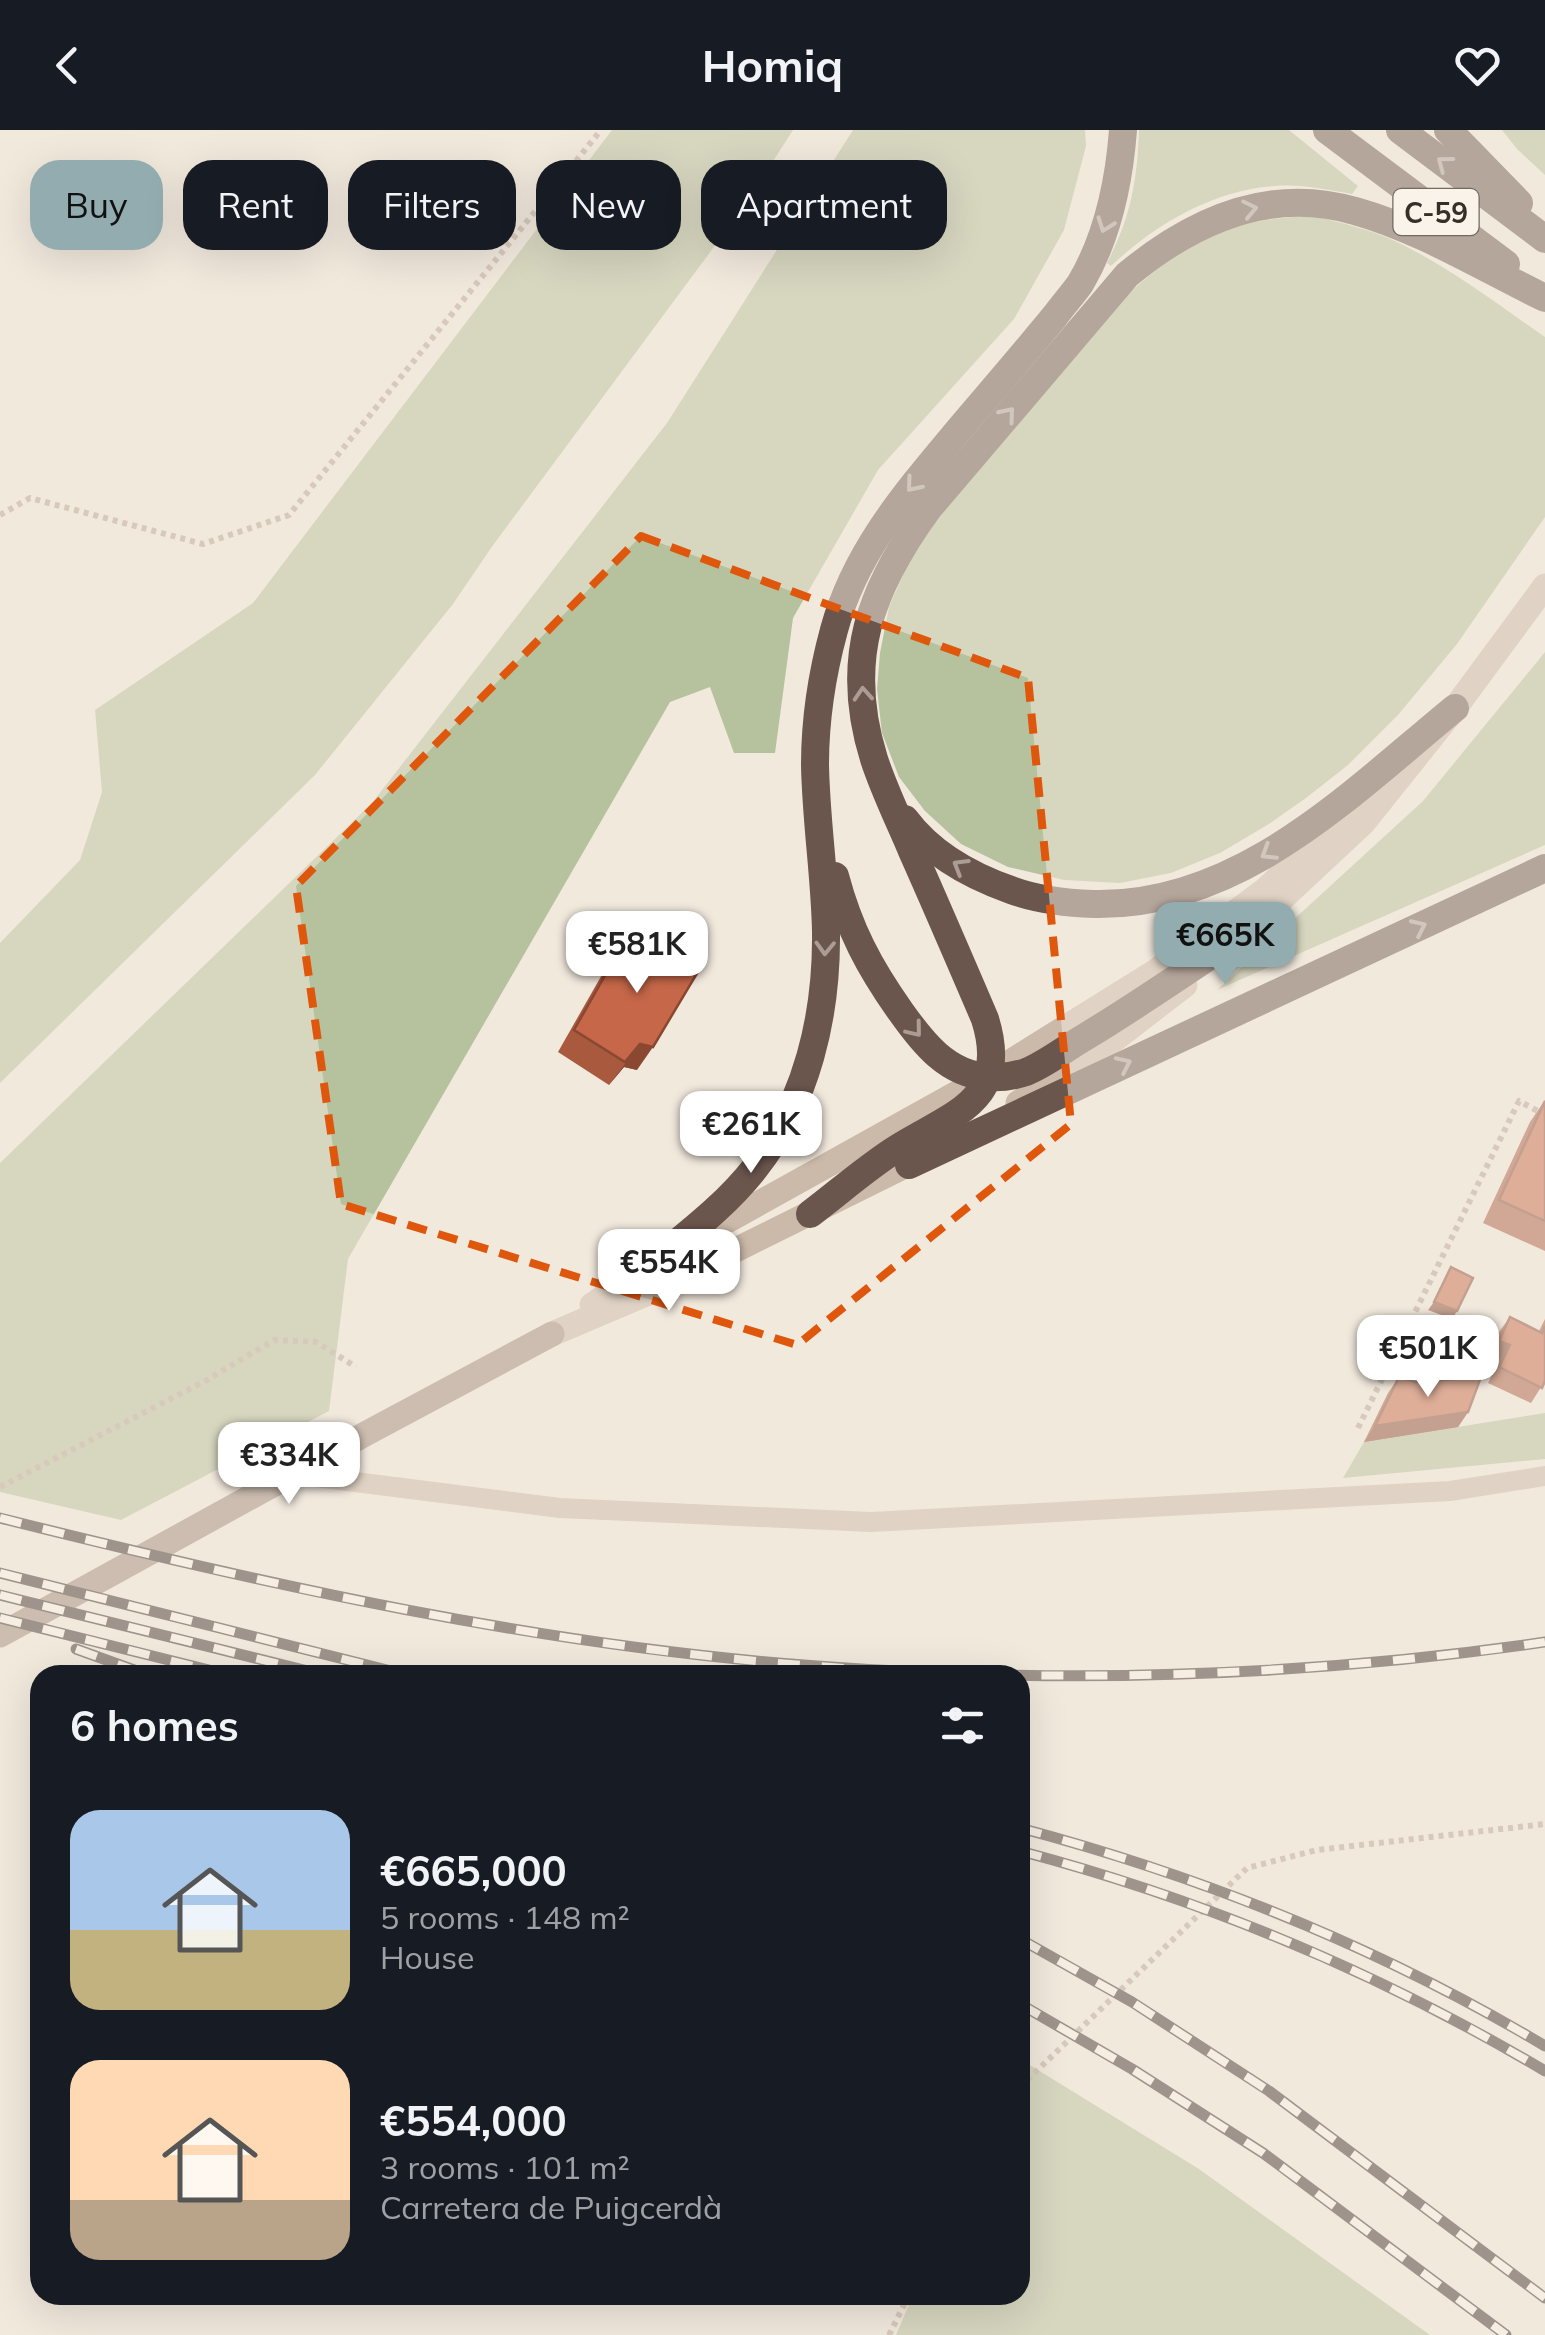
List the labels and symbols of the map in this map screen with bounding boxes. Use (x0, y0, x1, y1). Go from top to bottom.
one-way arrow (1437, 158, 1455, 175)
road number: C-59 (1394, 189, 1478, 235)
one-way arrow (1241, 200, 1258, 221)
one-way arrow (1096, 216, 1117, 233)
one-way arrow (996, 408, 1014, 426)
one-way arrow (907, 473, 925, 491)
one-way arrow (853, 685, 874, 701)
one-way arrow (1260, 841, 1278, 860)
one-way arrow (953, 859, 971, 878)
pin: €665K (1155, 902, 1295, 987)
pin: €581K (567, 911, 707, 996)
one-way arrow (1409, 919, 1427, 939)
one-way arrow (815, 941, 836, 957)
one-way arrow (903, 1019, 921, 1037)
one-way arrow (1114, 1057, 1132, 1077)
pin: €261K (681, 1091, 821, 1176)
pin: €554K (599, 1229, 739, 1314)
pin: €501K (1358, 1315, 1498, 1400)
pin: €334K (219, 1422, 359, 1507)

